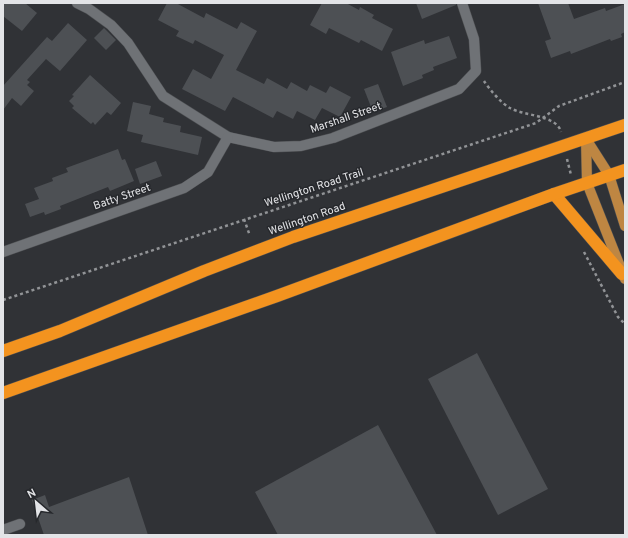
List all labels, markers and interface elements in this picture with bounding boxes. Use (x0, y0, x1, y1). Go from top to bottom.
street label: Marshall Street (309, 99, 383, 137)
street label: Wellington Road Trail (263, 165, 365, 211)
street label: Batty Street (92, 181, 152, 213)
street label: Wellington Road (267, 199, 347, 239)
north arrow (16, 482, 56, 522)
text: N (25, 486, 39, 502)

